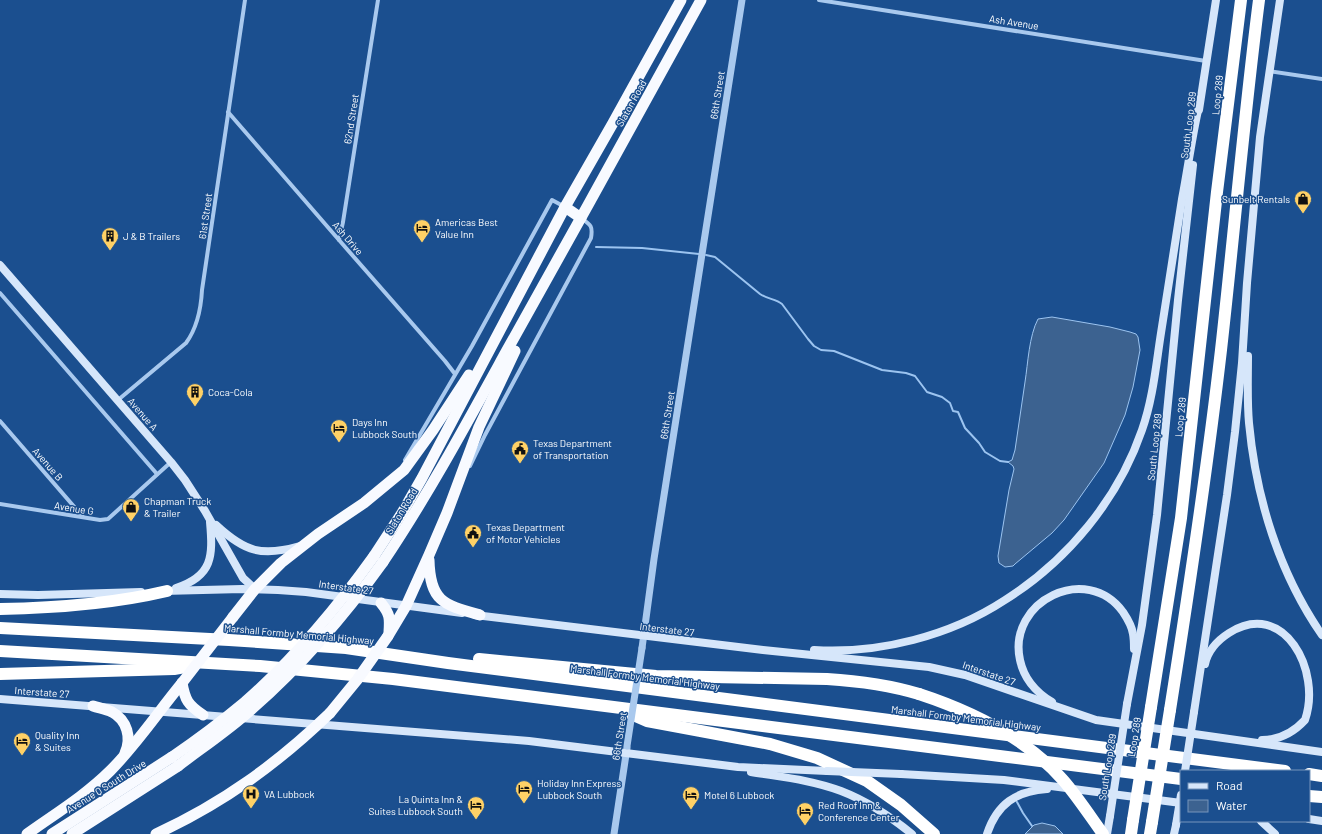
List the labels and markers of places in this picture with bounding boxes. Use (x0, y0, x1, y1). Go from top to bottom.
shop icon: Sunbelt Rentals (1293, 189, 1313, 214)
place label: Sunbelt Rentals (1222, 193, 1290, 205)
place label: Americas Best Value Inn (435, 216, 498, 240)
hotel icon: Americas Best Value Inn (412, 218, 432, 243)
building icon: J & B Trailers (100, 226, 120, 251)
place label: J & B Trailers (123, 230, 180, 242)
building icon: Coca-Cola (185, 382, 205, 407)
place label: Coca-Cola (208, 386, 253, 398)
place label: Days Inn Lubbock South (352, 416, 417, 440)
hotel icon: Days Inn Lubbock South (329, 418, 349, 443)
place label: Texas Department of Transportation (533, 437, 612, 461)
public building icon: Texas Department of Transportation (510, 439, 530, 464)
place label: Chapman Truck & Trailer (144, 495, 211, 519)
shop icon: Chapman Truck & Trailer (121, 497, 141, 522)
place label: Texas Department of Motor Vehicles (486, 521, 565, 545)
public building icon: Texas Department of Motor Vehicles (463, 523, 483, 548)
place label: Quality Inn & Suites (35, 729, 80, 753)
hotel icon: Quality Inn & Suites (12, 731, 32, 756)
place label: Holiday Inn Express Lubbock South (537, 777, 621, 801)
hotel icon: Holiday Inn Express Lubbock South (514, 779, 534, 804)
hospital icon: VA Lubbock (241, 784, 261, 809)
hotel icon: Motel 6 Lubbock (681, 785, 701, 810)
place label: VA Lubbock (264, 788, 315, 800)
place label: Motel 6 Lubbock (704, 789, 774, 801)
place label: La Quinta Inn & Suites Lubbock South (368, 793, 463, 817)
hotel icon: La Quinta Inn & Suites Lubbock South (466, 795, 486, 820)
place label: Red Roof Inn & Conference Center (818, 799, 900, 823)
hotel icon: Red Roof Inn & Conference Center (795, 801, 815, 826)

